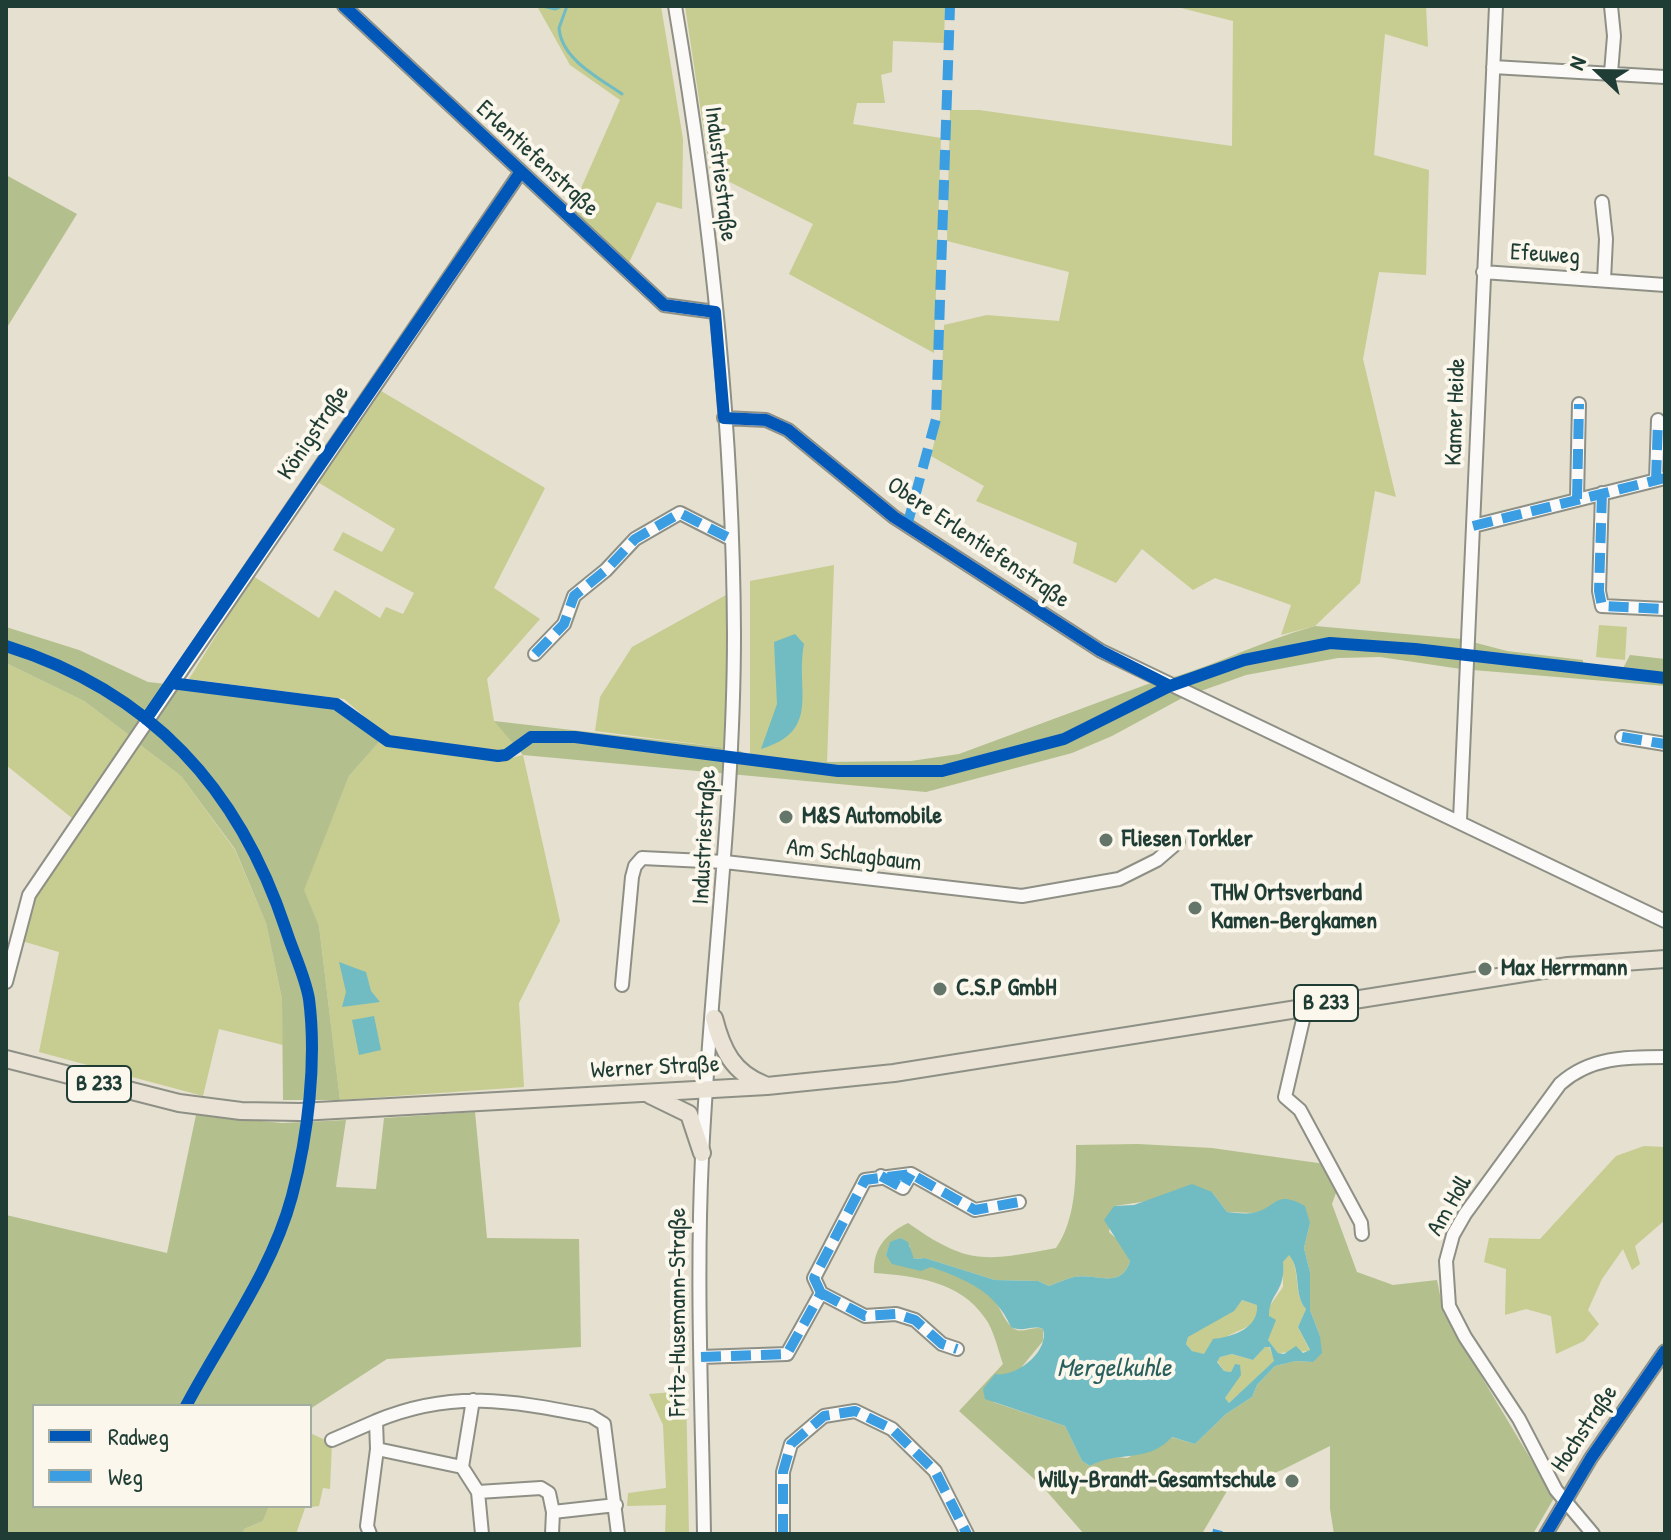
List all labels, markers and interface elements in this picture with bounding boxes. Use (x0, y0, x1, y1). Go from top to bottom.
north arrow (1559, 32, 1639, 112)
text: N (1561, 52, 1593, 74)
street label: Erlentiefenstraße (470, 95, 604, 223)
street label: Industriestraße (697, 105, 743, 243)
street label: Efeuweg (1509, 238, 1581, 272)
street label: Kamer Heide (1440, 358, 1472, 466)
street label: Königstraße (272, 380, 356, 486)
street label: Obere Erlentiefenstraße (881, 471, 1075, 615)
street label: Industriestraße (687, 769, 723, 905)
place label: M&S Automobile (802, 803, 942, 831)
marker: M&S Automobile (777, 808, 795, 826)
place label: Fliesen Torkler (1122, 826, 1253, 854)
marker: Fliesen Torkler (1097, 831, 1115, 849)
street label: Am Schlagbaum (785, 833, 923, 879)
place label: THW Ortsverband Kamen-Bergkamen (1211, 880, 1377, 936)
marker: THW Ortsverband Kamen-Bergkamen (1186, 899, 1204, 917)
place label: Max Herrmann (1501, 955, 1628, 983)
marker: Max Herrmann (1476, 960, 1494, 978)
place label: C.S.P GmbH (956, 975, 1056, 1003)
marker: C.S.P GmbH (931, 980, 949, 998)
road number: B 233 (1294, 985, 1358, 1021)
street label: Werner Straße (590, 1050, 720, 1086)
road number: B 233 (67, 1066, 131, 1102)
street label: Am Holl (1421, 1171, 1479, 1241)
street label: Fritz-Husemann-Straße (665, 1208, 693, 1416)
water label: Mergelkuhle (1057, 1353, 1171, 1385)
street label: Hochstraße (1545, 1380, 1625, 1478)
legend (32, 1404, 312, 1508)
text: Radweg (108, 1420, 169, 1452)
text: Weg (108, 1460, 143, 1492)
place label: Willy-Brandt-Gesamtschule (1038, 1467, 1276, 1495)
marker: Willy-Brandt-Gesamtschule (1283, 1472, 1301, 1490)

